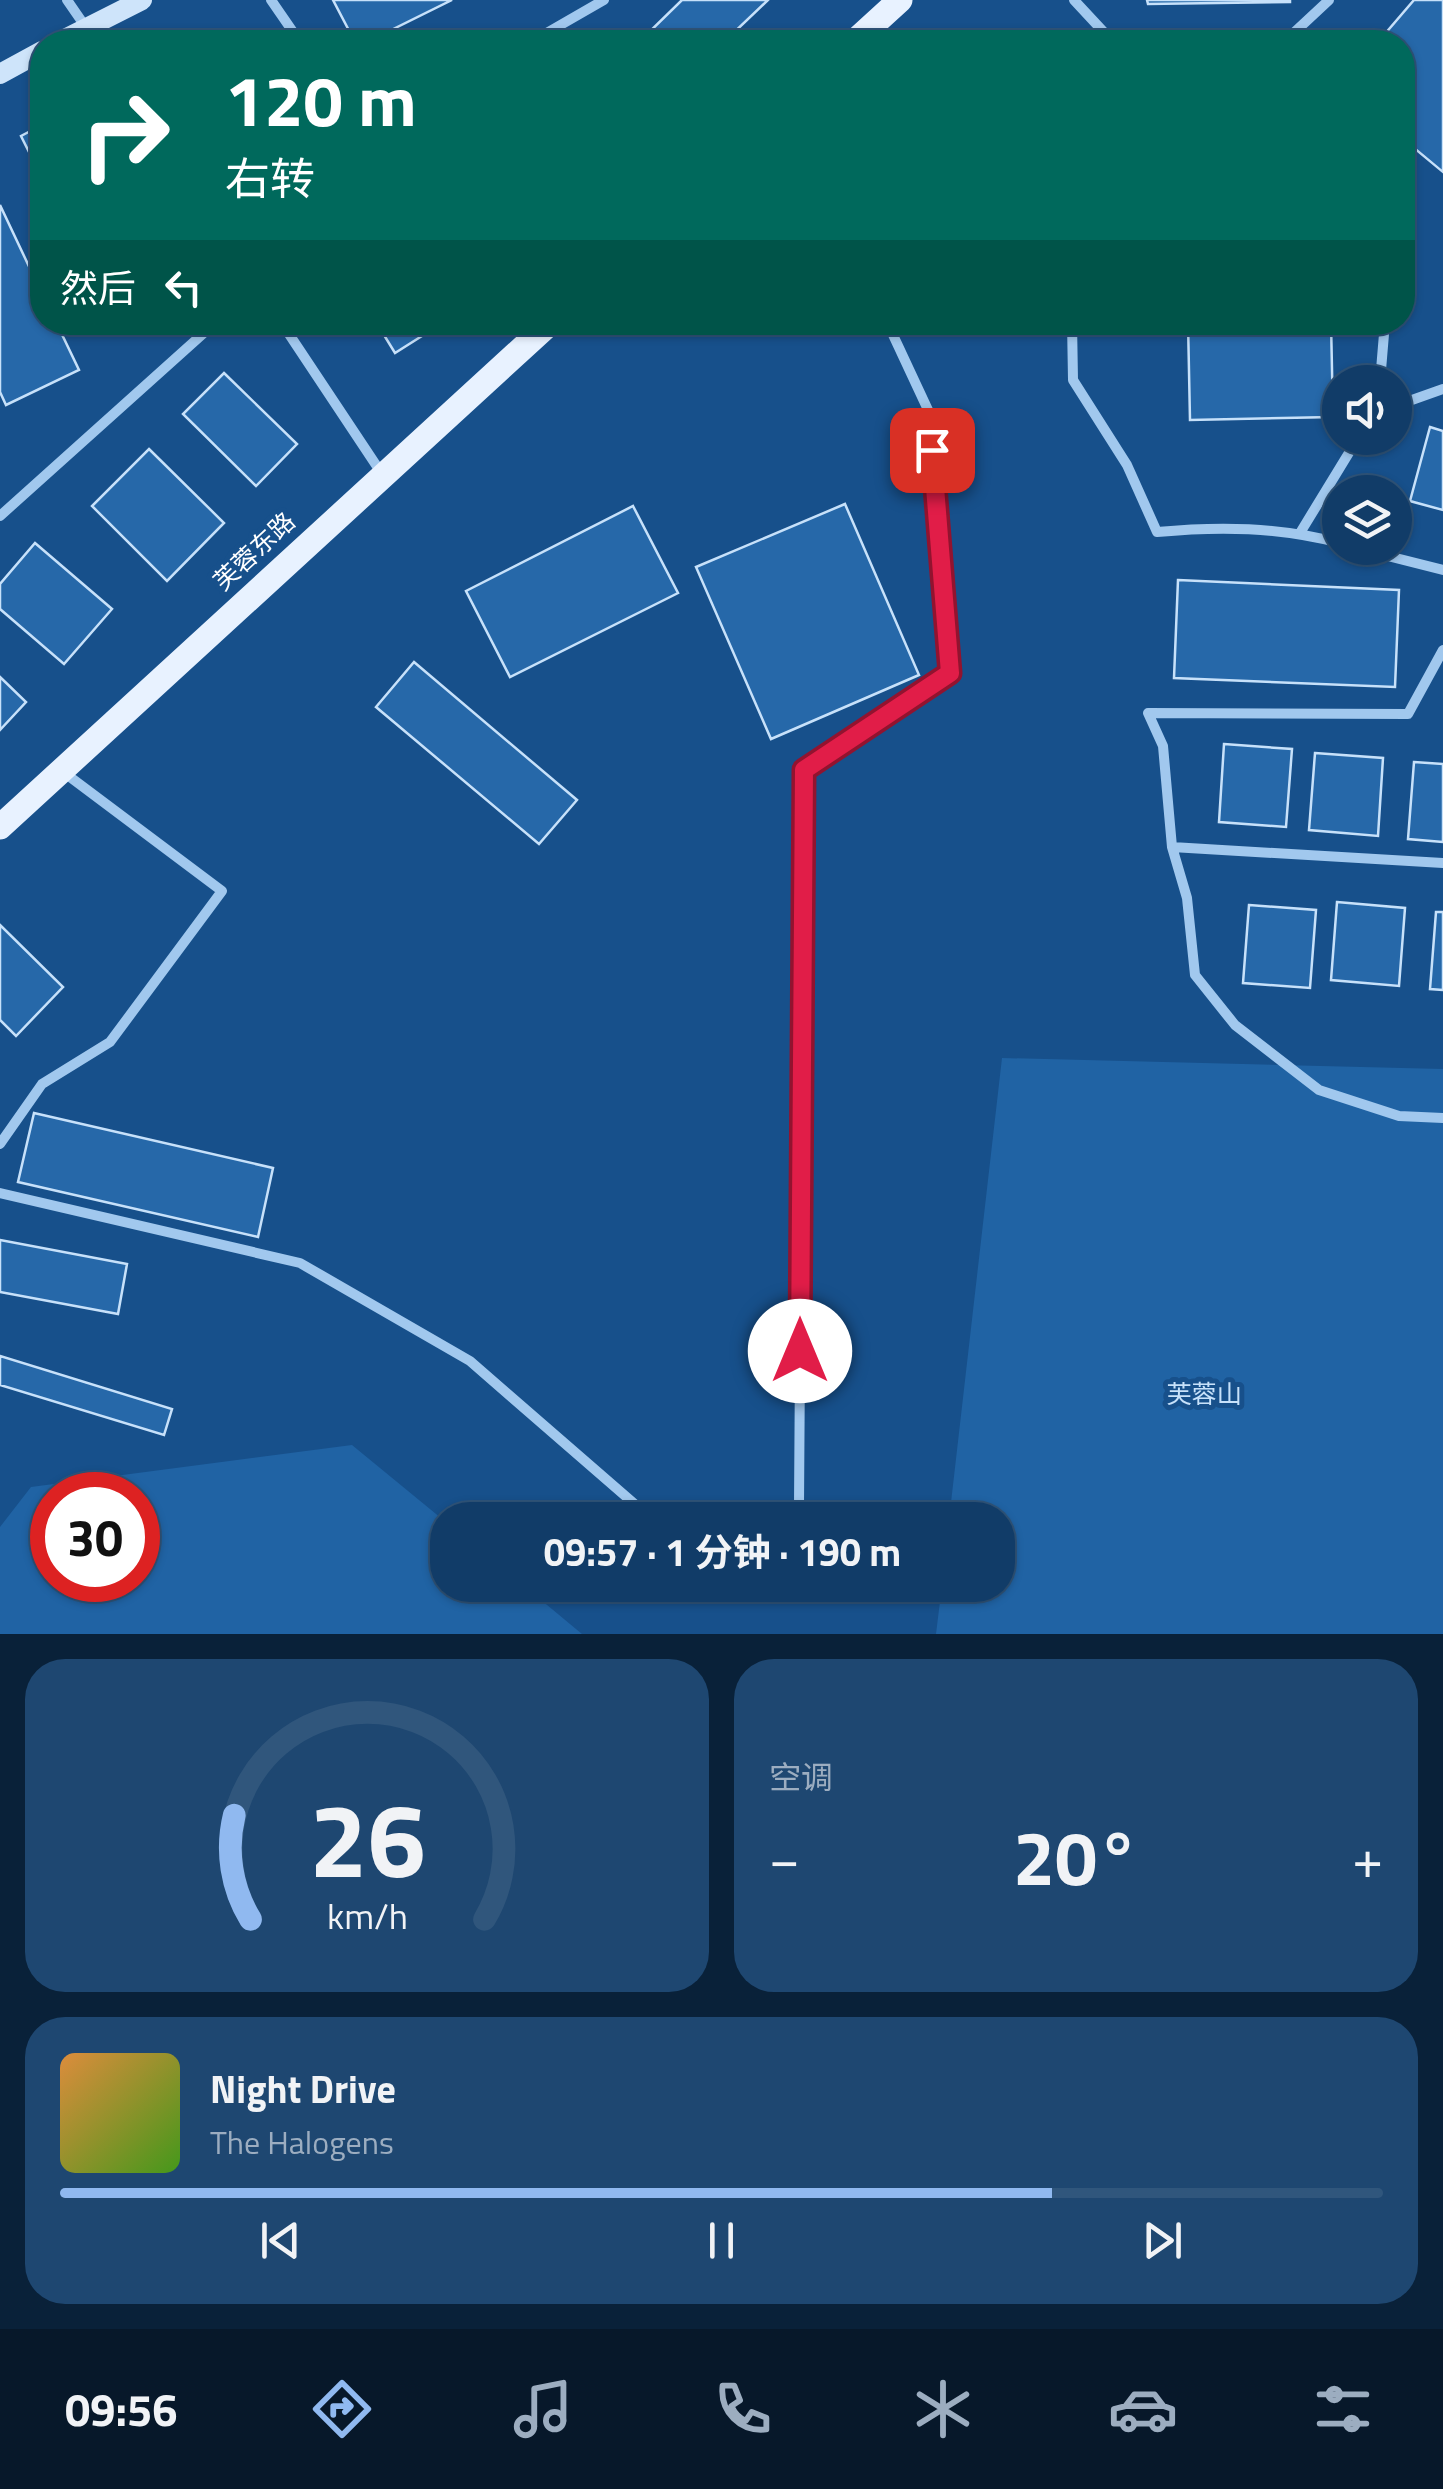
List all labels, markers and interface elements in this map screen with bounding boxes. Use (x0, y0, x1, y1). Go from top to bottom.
text: 120 m (225, 47, 417, 153)
icon: right (60, 70, 190, 200)
text: 右转 (225, 144, 315, 212)
text: 然后 (60, 259, 136, 317)
icon: left (156, 260, 211, 315)
map controls (1322, 365, 1412, 565)
button: sound (1322, 365, 1412, 455)
pin (890, 408, 975, 493)
icon: arrive (905, 423, 960, 478)
button: layers (1322, 475, 1412, 565)
street label: 芙蓉东路 (204, 503, 304, 599)
position arrow (748, 1299, 852, 1403)
park label: 芙蓉山 (1166, 1375, 1242, 1413)
speed limit sign: 30 (30, 1472, 160, 1602)
text: 09:57 · 1 分钟 · 190 m (544, 1523, 901, 1581)
text: 空调 (769, 1753, 833, 1801)
text: 26 (309, 1759, 425, 1917)
text: 20° (1013, 1800, 1139, 1914)
text: − (769, 1816, 800, 1899)
text: + (1352, 1816, 1383, 1899)
text: km/h (327, 1888, 407, 1943)
text: Night Drive (210, 2060, 396, 2118)
text: The Halogens (210, 2118, 394, 2166)
icon: previous (253, 2213, 308, 2268)
icon: pause (694, 2213, 749, 2268)
icon: next (1135, 2213, 1190, 2268)
icon: directions (307, 2374, 377, 2444)
icon: music (508, 2374, 578, 2444)
icon: phone (708, 2374, 778, 2444)
icon: climate (908, 2374, 978, 2444)
icon: car (1108, 2374, 1178, 2444)
icon: filters (1308, 2374, 1378, 2444)
text: 09:56 (65, 2375, 177, 2443)

